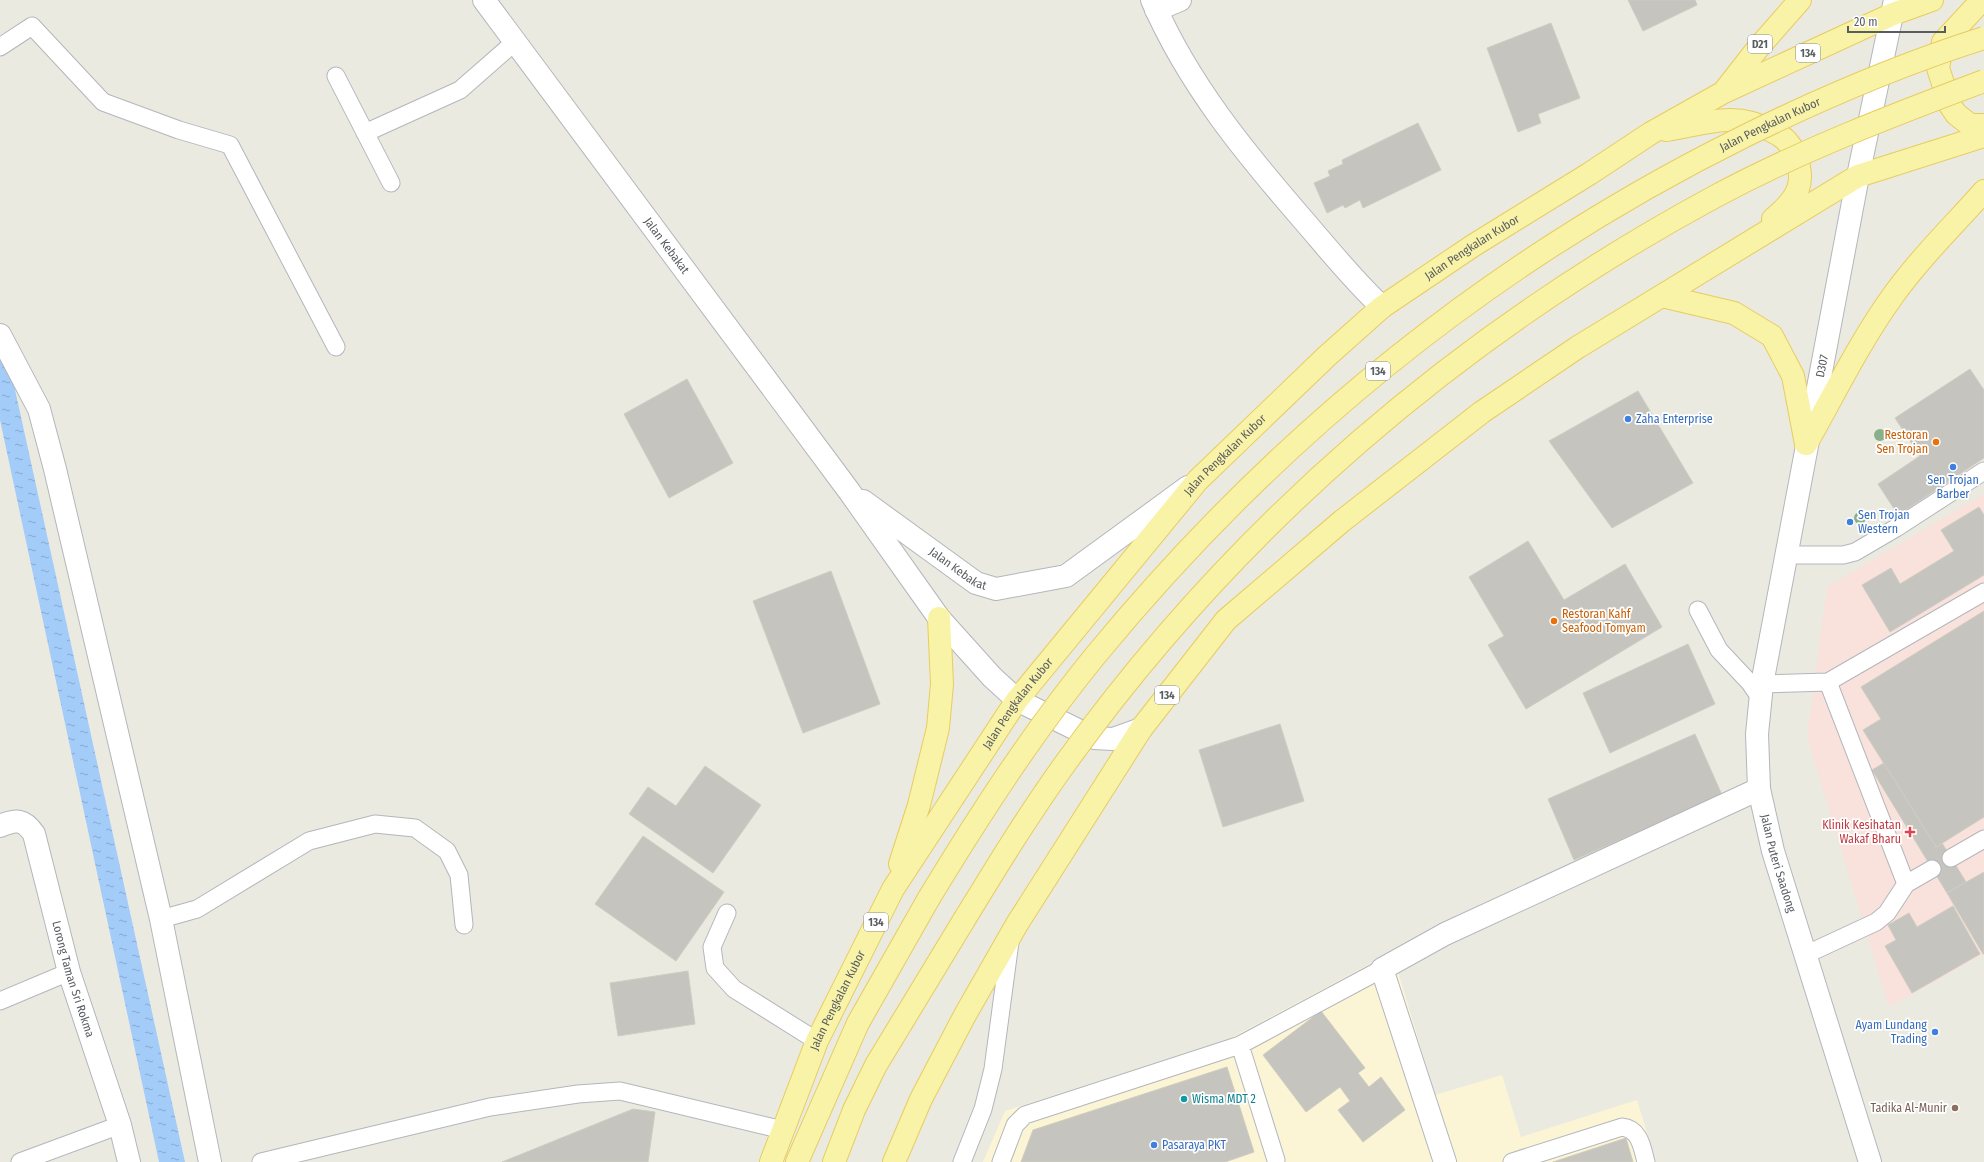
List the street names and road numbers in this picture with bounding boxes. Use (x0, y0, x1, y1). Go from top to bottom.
road number: D21 (1748, 35, 1772, 53)
road number: 134 (1796, 44, 1820, 62)
street label: Jalan Pengkalan Kubor (1717, 94, 1823, 155)
street label: Jalan Pengkalan Kubor (1422, 211, 1523, 283)
street label: Jalan Kebakat (641, 215, 692, 277)
street label: D307 (1813, 353, 1831, 379)
road number: 134 (1366, 362, 1390, 380)
street label: Jalan Pengkalan Kubor (1181, 411, 1269, 499)
street label: Jalan Kebakat (927, 544, 988, 593)
street label: Jalan Pengkalan Kubor (980, 654, 1056, 752)
road number: 134 (1155, 686, 1179, 704)
street label: Jalan Puteri Saadong (1758, 813, 1799, 915)
road number: 134 (864, 913, 888, 931)
street label: Lorong Taman Sri Rokma (49, 919, 97, 1039)
street label: Jalan Pengkalan Kubor (807, 947, 869, 1052)

